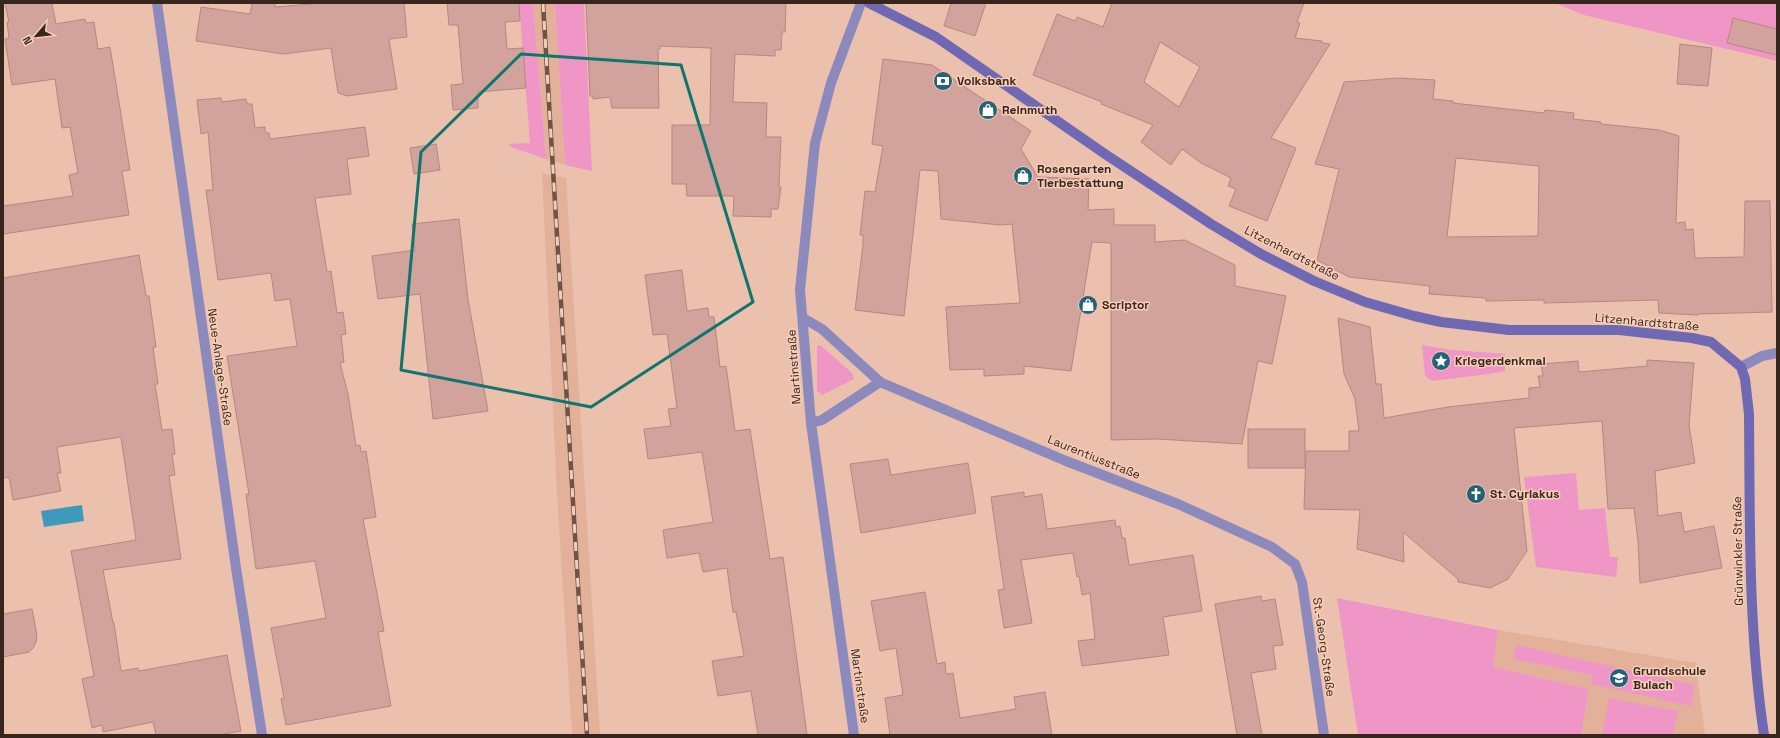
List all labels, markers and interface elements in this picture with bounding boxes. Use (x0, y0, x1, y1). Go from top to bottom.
north arrow (16, 16, 56, 56)
text: N (19, 34, 35, 47)
bank icon: Volksbank (932, 70, 954, 92)
place label: Volksbank (957, 73, 1016, 89)
shop icon: Reinmuth (977, 99, 999, 121)
place label: Reinmuth (1002, 102, 1058, 118)
place label: Rosengarten Tierbestattung (1037, 161, 1124, 191)
shop icon: Rosengarten Tierbestattung (1012, 165, 1034, 187)
street label: Litzenhardtstraße (1242, 222, 1342, 284)
shop icon: Scriptor (1077, 294, 1099, 316)
place label: Scriptor (1102, 297, 1149, 313)
street label: Neue-Anlage-Straße (204, 307, 236, 427)
street label: Litzenhardtstraße (1594, 309, 1700, 335)
street label: Martinstraße (783, 329, 805, 405)
place icon: Kriegerdenkmal (1430, 350, 1452, 372)
place label: Kriegerdenkmal (1455, 353, 1546, 369)
street label: Laurentiusstraße (1045, 431, 1143, 483)
church icon: St. Cyriakus (1465, 483, 1487, 505)
place label: St. Cyriakus (1490, 486, 1559, 502)
street label: Grünwinkler Straße (1729, 496, 1747, 606)
street label: St.-Georg-Straße (1309, 596, 1339, 698)
street label: Martinstraße (847, 648, 873, 724)
place label: Grundschule Bulach (1633, 663, 1706, 693)
school or university icon: Grundschule Bulach (1608, 667, 1630, 689)

